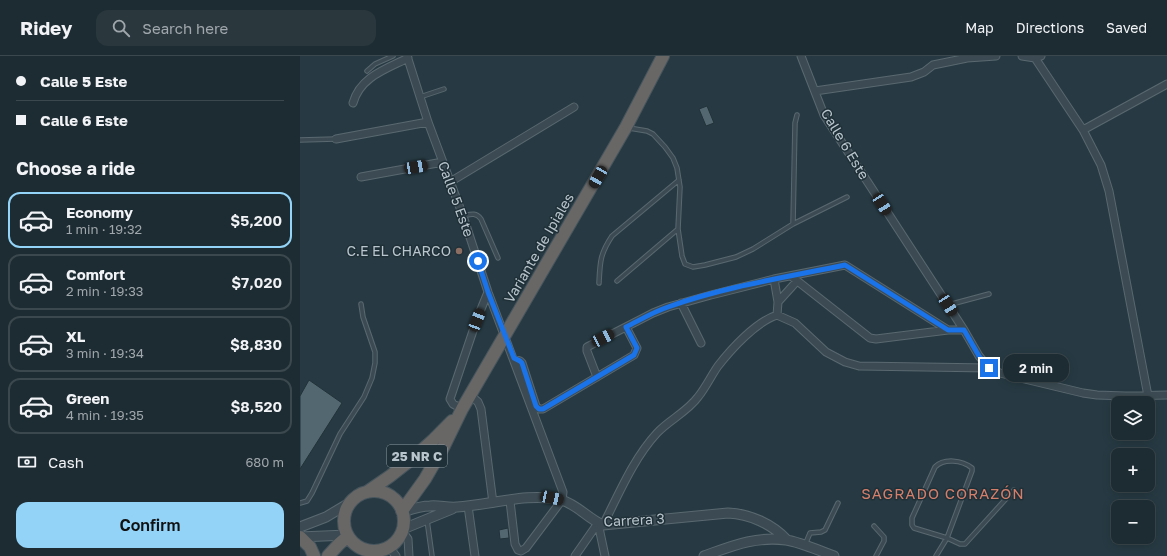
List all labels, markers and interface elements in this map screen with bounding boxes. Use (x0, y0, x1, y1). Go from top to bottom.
search box (96, 10, 376, 46)
text: Ridey (20, 16, 72, 39)
icon: search (110, 17, 132, 39)
text: Search here (142, 19, 228, 37)
text: Map (965, 19, 994, 36)
text: Directions (1016, 19, 1084, 36)
text: Saved (1106, 19, 1147, 36)
text: Calle 5 Este (40, 72, 127, 90)
street label: Calle 6 Este (818, 105, 873, 182)
text: Calle 6 Este (40, 111, 128, 129)
text: Choose a ride (16, 157, 135, 179)
car (403, 159, 429, 175)
street label: Calle 5 Este (435, 159, 478, 239)
car (587, 164, 609, 190)
street label: Variante de Ipiales (500, 190, 577, 306)
car (870, 191, 894, 217)
icon: car (18, 202, 54, 238)
text: Economy (66, 203, 133, 221)
text: $5,200 (230, 211, 282, 229)
text: 1 min · 19:32 (66, 221, 142, 237)
place label: C.E EL CHARCO (347, 242, 451, 259)
marker: C.E EL CHARCO (454, 246, 464, 256)
route start (469, 252, 487, 270)
icon: car (18, 264, 54, 300)
text: Comfort (66, 265, 125, 283)
text: $7,020 (231, 273, 282, 291)
text: 2 min · 19:33 (66, 283, 143, 299)
car (936, 292, 960, 318)
car (467, 307, 487, 333)
icon: car (18, 326, 54, 362)
text: XL (66, 327, 85, 345)
car (590, 327, 616, 349)
text: $8,830 (230, 335, 282, 353)
text: 3 min · 19:34 (66, 345, 144, 361)
callout: 2 min (1003, 354, 1069, 382)
route end (980, 359, 998, 377)
text: 2 min (1019, 360, 1053, 376)
icon: car (18, 388, 54, 424)
text: Green (66, 389, 109, 407)
map controls (1111, 396, 1155, 544)
button: layers (1111, 396, 1155, 440)
text: $8,520 (230, 397, 282, 415)
text: 4 min · 19:35 (66, 407, 144, 423)
road number: 25 NR C (387, 445, 447, 467)
button: + (1111, 448, 1155, 492)
icon: cash (16, 451, 38, 473)
text: Cash (48, 453, 84, 471)
text: 680 m (245, 454, 284, 470)
district label: SAGRADO CORAZÓN (861, 484, 1025, 502)
car (539, 490, 565, 506)
button: − (1111, 500, 1155, 544)
button: Confirm (16, 502, 284, 548)
street label: Carrera 3 (603, 509, 665, 530)

